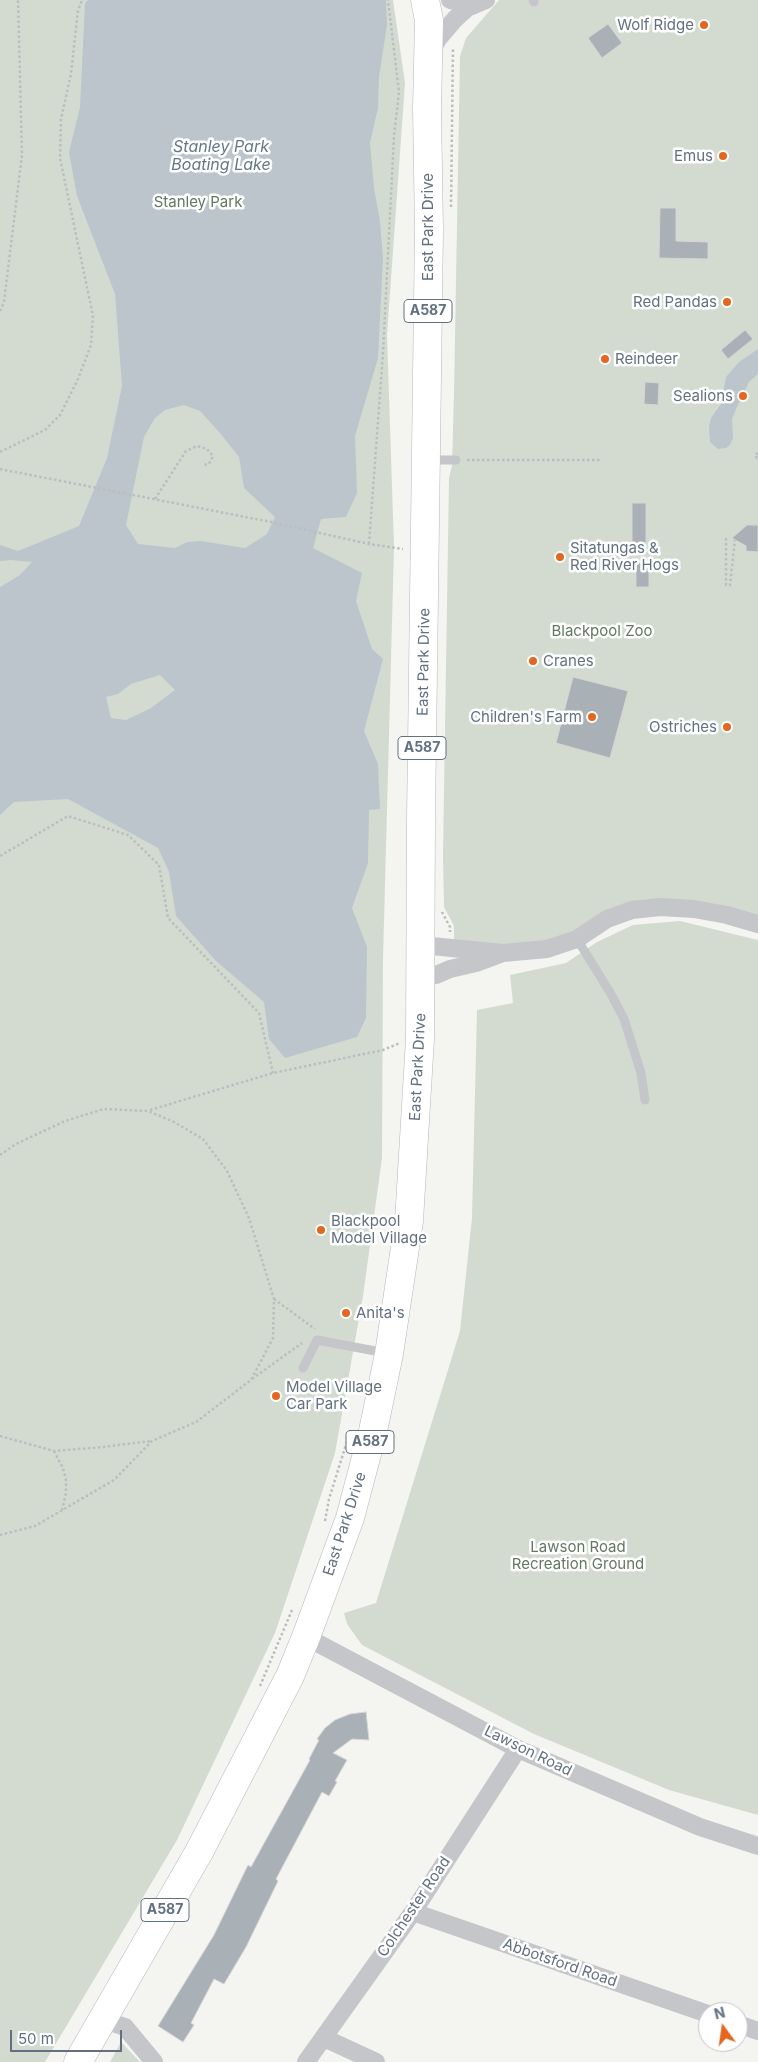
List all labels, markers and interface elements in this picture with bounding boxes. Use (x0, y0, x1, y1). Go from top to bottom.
place label: Wolf Ridge (617, 16, 694, 34)
marker: Wolf Ridge (698, 19, 710, 31)
water label: Stanley Park Boating Lake (171, 137, 271, 175)
place label: Emus (674, 147, 713, 165)
marker: Emus (717, 150, 729, 162)
street label: East Park Drive (419, 173, 437, 281)
park label: Stanley Park (154, 193, 242, 211)
place label: Red Pandas (633, 293, 717, 311)
marker: Red Pandas (721, 296, 733, 308)
road number: A587 (404, 300, 452, 322)
place label: Reindeer (615, 350, 678, 368)
marker: Reindeer (599, 353, 611, 365)
place label: Sealions (673, 387, 733, 405)
marker: Sealions (737, 390, 749, 402)
place label: Sitatungas & Red River Hogs (570, 539, 679, 574)
marker: Sitatungas & Red River Hogs (554, 551, 566, 563)
street label: East Park Drive (414, 608, 434, 716)
park label: Blackpool Zoo (551, 622, 653, 640)
place label: Cranes (543, 652, 594, 670)
marker: Cranes (527, 655, 539, 667)
place label: Children's Farm (470, 708, 582, 726)
marker: Children's Farm (586, 711, 598, 723)
place label: Ostriches (649, 718, 717, 736)
marker: Ostriches (721, 721, 733, 733)
road number: A587 (398, 736, 446, 760)
street label: East Park Drive (406, 1013, 430, 1121)
place label: Blackpool Model Village (331, 1212, 427, 1247)
marker: Blackpool Model Village (315, 1224, 327, 1236)
place label: Anita's (356, 1304, 405, 1322)
marker: Anita's (340, 1307, 352, 1319)
place label: Model Village Car Park (286, 1378, 382, 1413)
marker: Model Village Car Park (270, 1390, 282, 1402)
road number: A587 (346, 1430, 394, 1454)
street label: East Park Drive (320, 1470, 370, 1578)
park label: Lawson Road Recreation Ground (512, 1538, 644, 1573)
street label: Lawson Road (481, 1722, 575, 1780)
street label: Colchester Road (374, 1853, 454, 1961)
road number: A587 (141, 1898, 189, 1922)
street label: Abbotsford Road (501, 1935, 619, 1991)
north arrow (698, 2002, 748, 2052)
text: N (712, 2003, 727, 2022)
scale bar (12, 2020, 125, 2052)
text: 50 m (18, 2029, 54, 2048)

